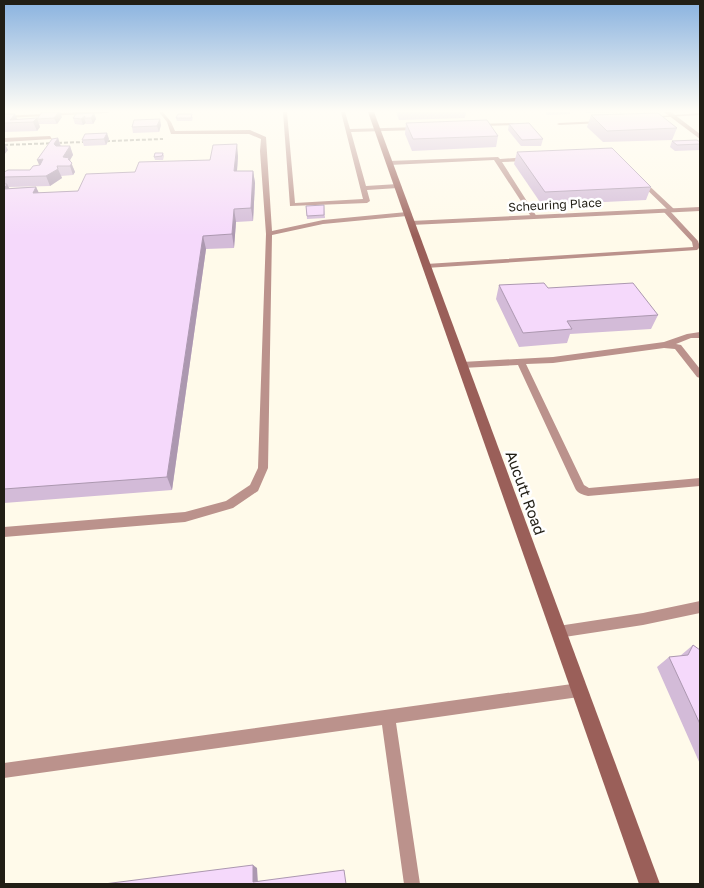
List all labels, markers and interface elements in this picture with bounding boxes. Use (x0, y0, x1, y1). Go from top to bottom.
street label: Scheuring Place (508, 195, 602, 214)
street label: Aucutt Road (502, 448, 550, 537)

